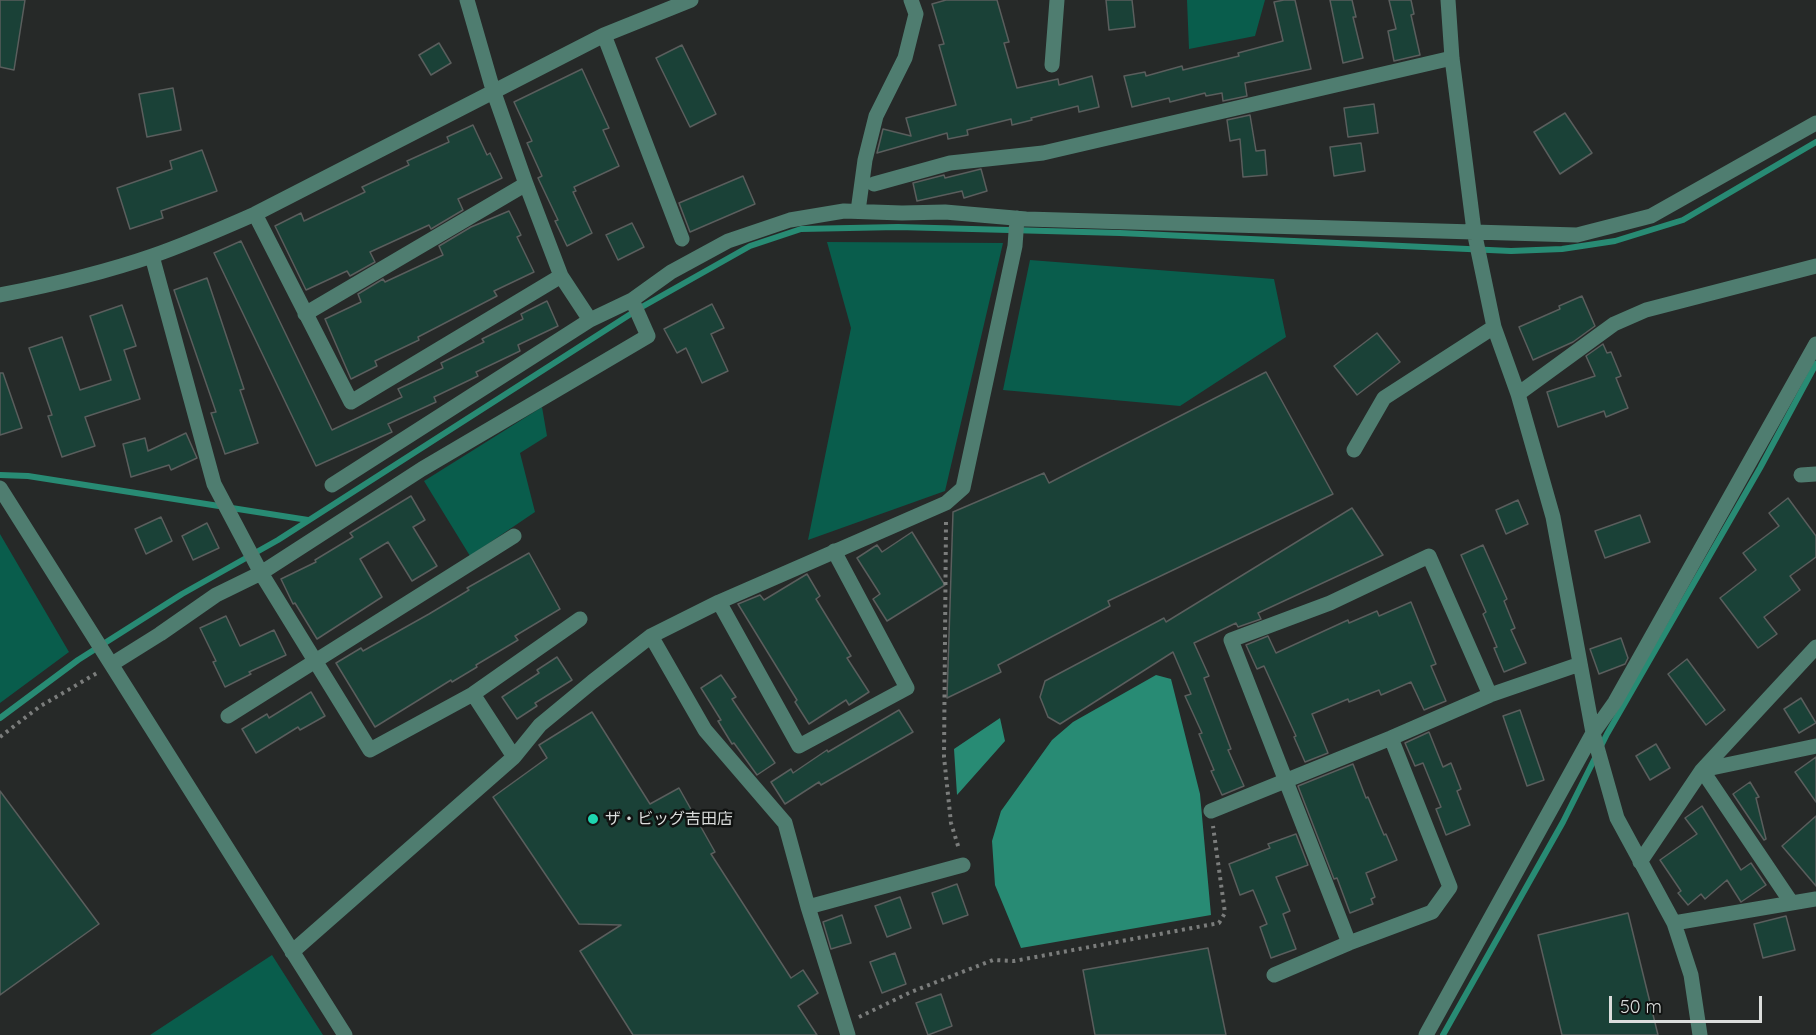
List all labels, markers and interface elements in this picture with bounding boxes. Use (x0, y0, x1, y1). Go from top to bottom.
place label: ザ・ビッグ吉田店 (605, 809, 733, 829)
marker: ザ・ビッグ吉田店 (586, 812, 600, 826)
scale bar (1612, 984, 1765, 1022)
text: 50 m (1620, 995, 1662, 1018)

